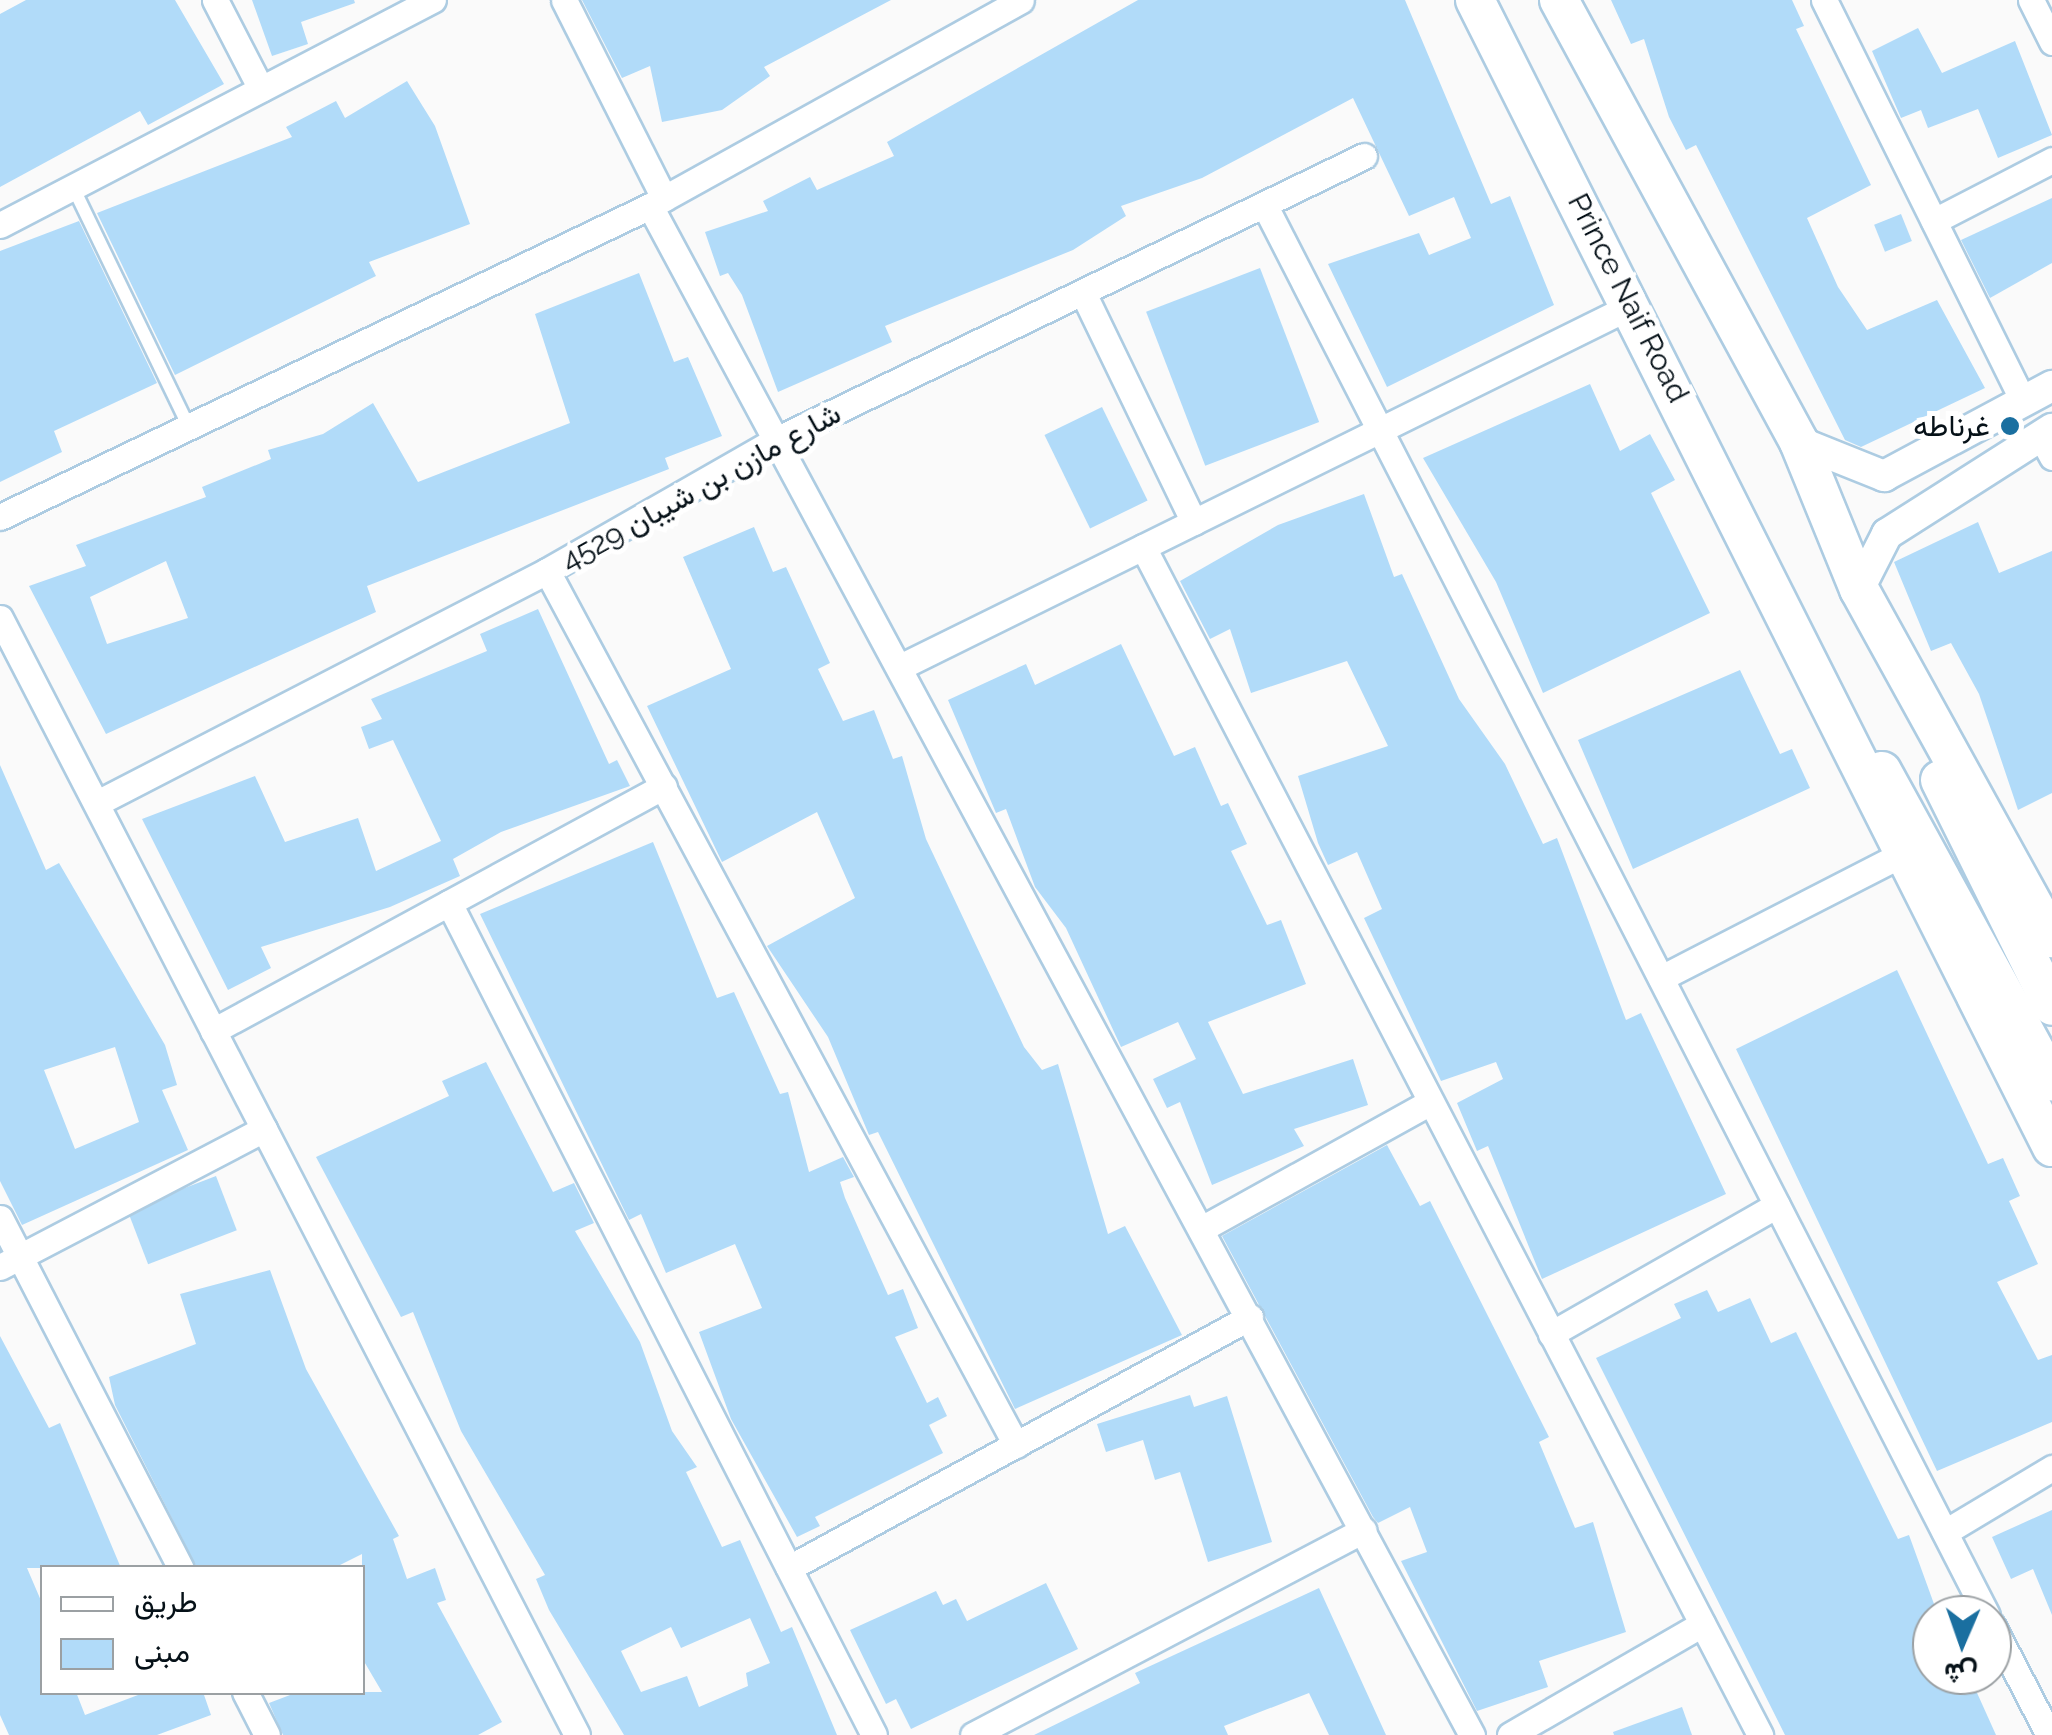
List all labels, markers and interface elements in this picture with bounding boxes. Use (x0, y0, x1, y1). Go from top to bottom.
street label: Prince Naif Road (1560, 187, 1696, 409)
street label: شارع مازن بن شيبان 4529 (555, 395, 847, 579)
place label: غرناطه (1913, 408, 1990, 444)
marker: غرناطه (1999, 415, 2021, 437)
legend (40, 1565, 365, 1695)
text: طريق (134, 1584, 198, 1619)
north arrow (1912, 1595, 2012, 1695)
text: مبنى (134, 1634, 190, 1669)
text: ش (1944, 1656, 1978, 1691)

